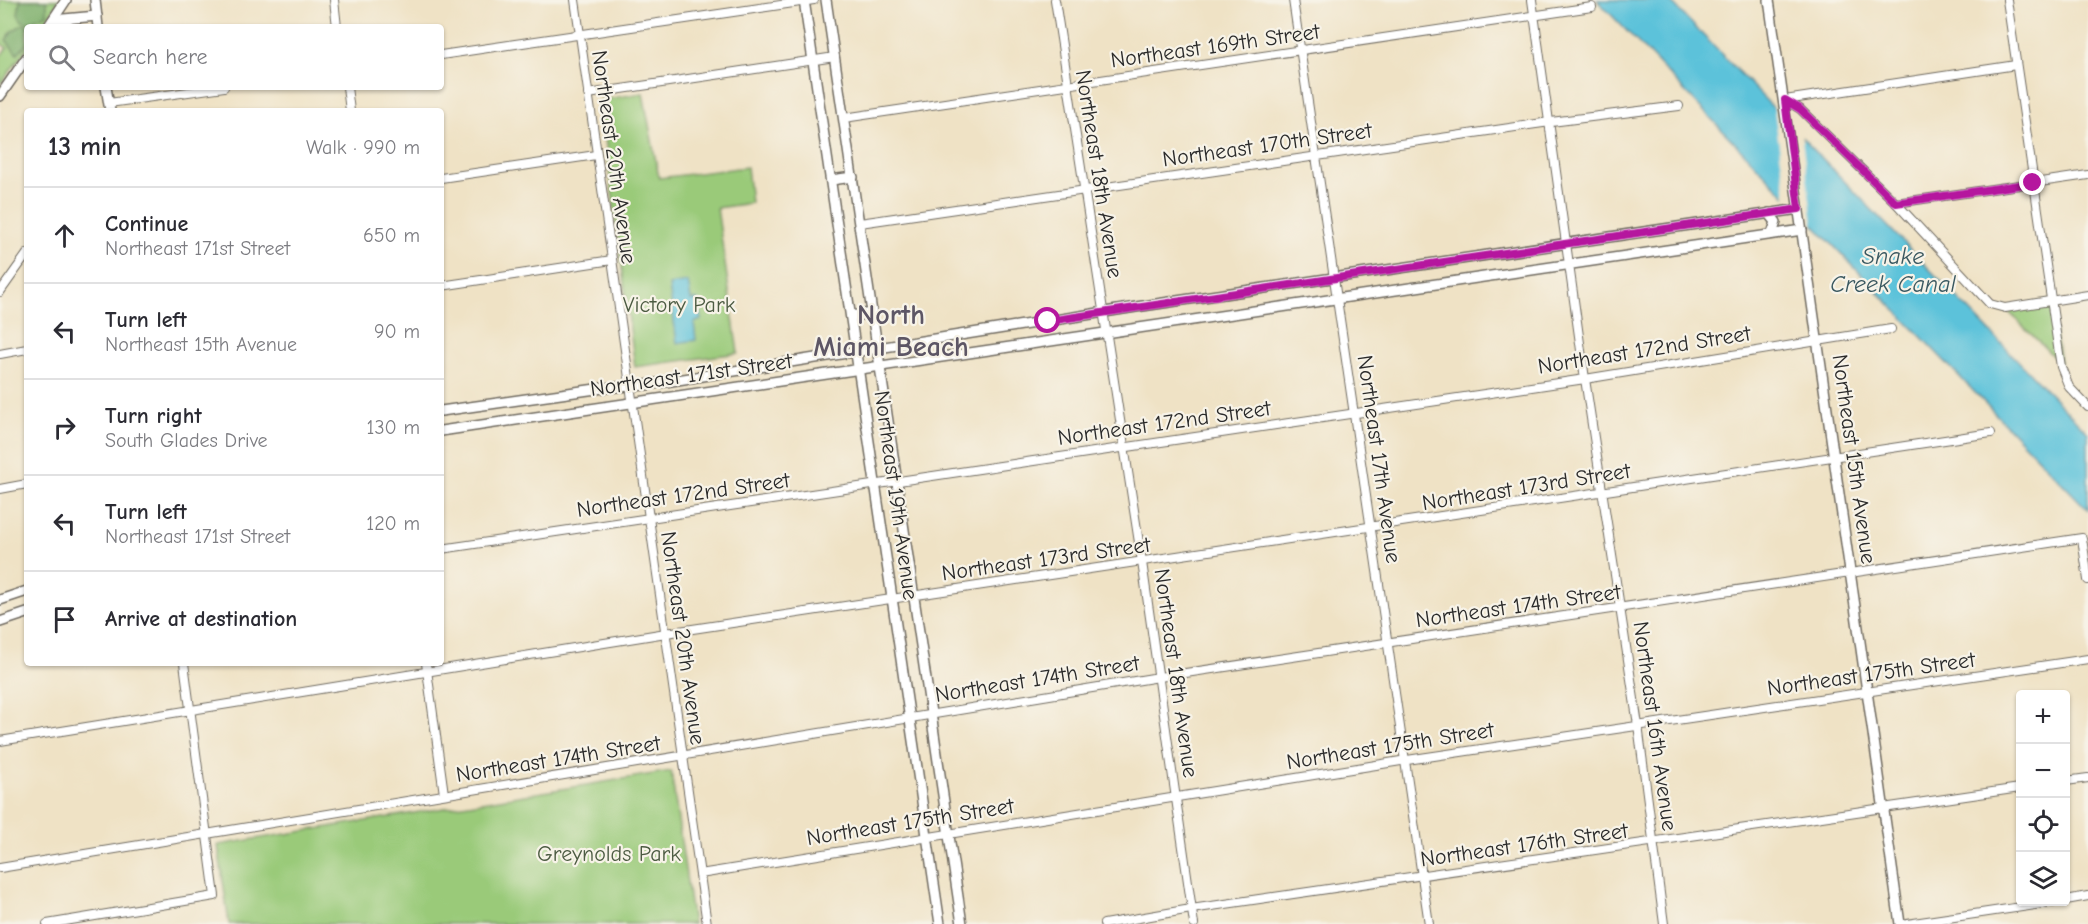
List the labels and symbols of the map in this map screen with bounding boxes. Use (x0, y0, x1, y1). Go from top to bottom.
street label: Northeast 169th Street (1109, 18, 1322, 74)
street label: Northeast 20th Avenue (586, 49, 642, 266)
street label: Northeast 18th Avenue (1070, 68, 1128, 280)
street label: Northeast 170th Street (1161, 117, 1374, 173)
route end (2019, 169, 2045, 195)
water label: Snake Creek Canal (1830, 242, 1956, 298)
park label: Victory Park (623, 292, 736, 318)
district label: North Miami Beach (813, 299, 969, 363)
route start (1034, 307, 1060, 333)
street label: Northeast 172nd Street (1536, 320, 1753, 380)
street label: Northeast 171st Street (588, 348, 795, 402)
street label: Northeast 15th Avenue (1826, 353, 1882, 566)
street label: Northeast 17th Avenue (1352, 354, 1406, 565)
street label: Northeast 19th Avenue (868, 389, 924, 601)
street label: Northeast 172nd Street (1056, 395, 1273, 451)
street label: Northeast 173rd Street (1420, 458, 1633, 516)
street label: Northeast 172nd Street (575, 467, 792, 523)
street label: Northeast 20th Avenue (655, 530, 711, 747)
street label: Northeast 173rd Street (940, 531, 1153, 587)
street label: Northeast 18th Avenue (1148, 567, 1204, 779)
street label: Northeast 174th Street (1414, 579, 1623, 633)
street label: Northeast 16th Avenue (1627, 620, 1683, 833)
street label: Northeast 175th Street (1766, 646, 1977, 701)
street label: Northeast 174th Street (933, 650, 1142, 708)
street label: Northeast 175th Street (1285, 717, 1496, 775)
street label: Northeast 174th Street (454, 730, 663, 788)
street label: Northeast 175th Street (805, 793, 1016, 851)
street label: Northeast 176th Street (1419, 817, 1630, 872)
park label: Greynolds Park (537, 841, 681, 867)

